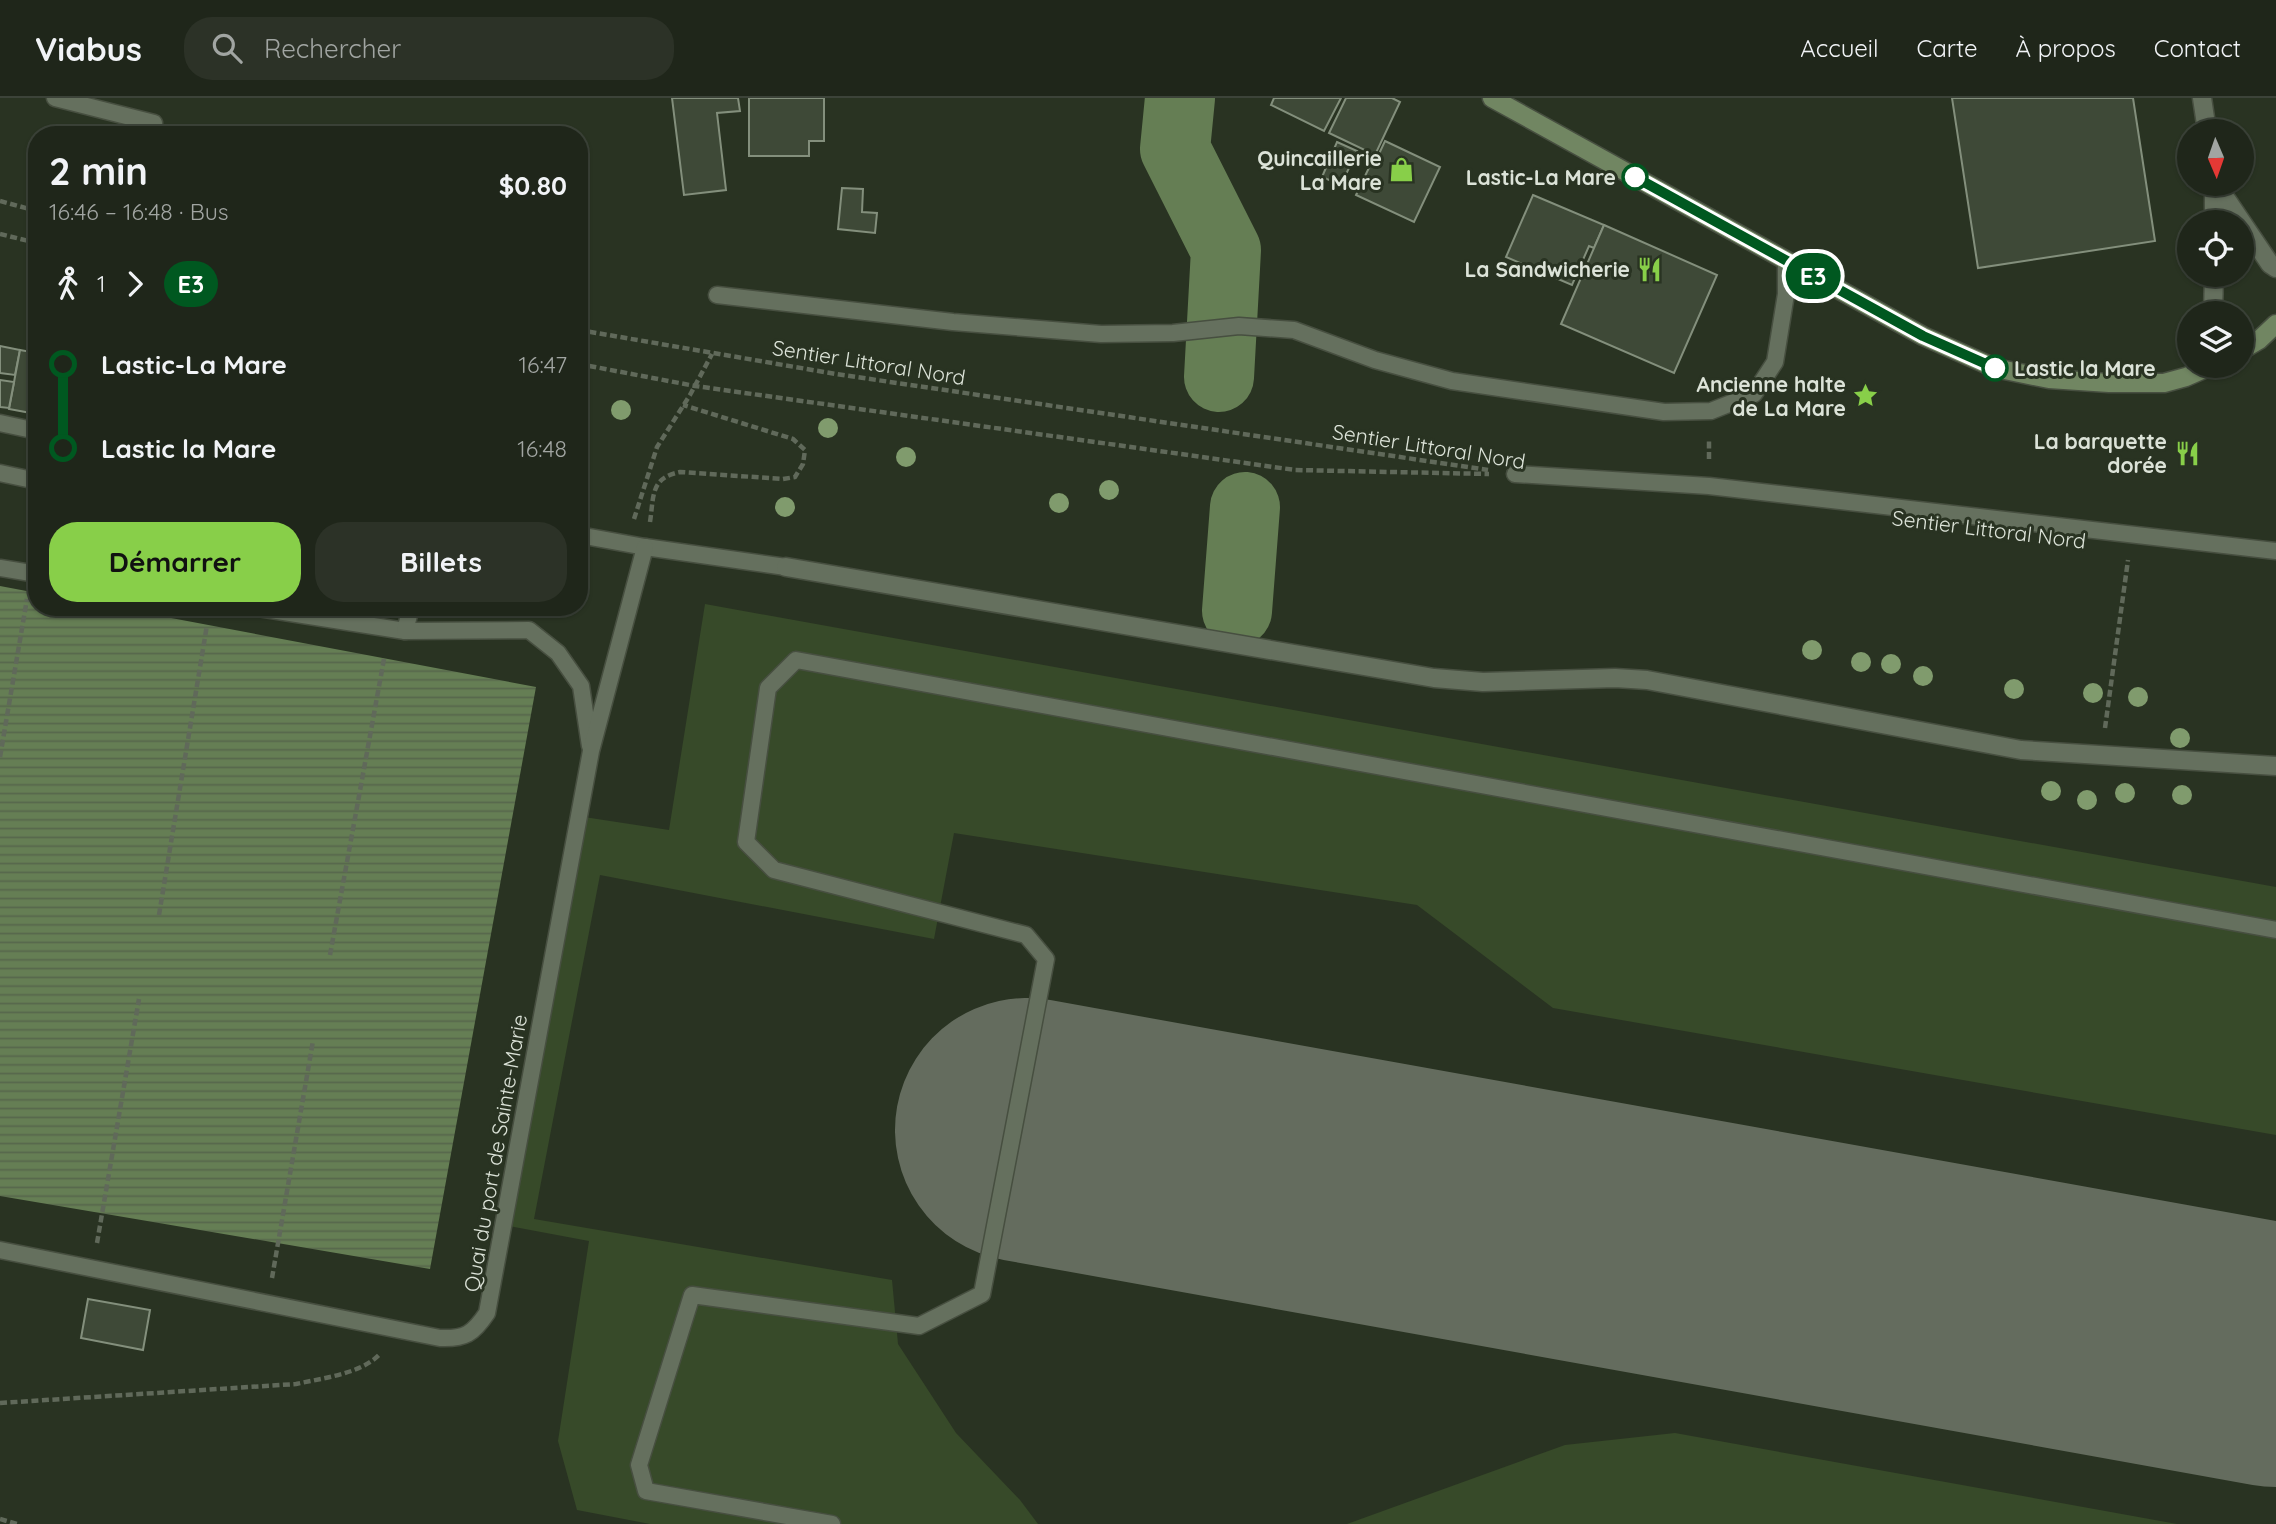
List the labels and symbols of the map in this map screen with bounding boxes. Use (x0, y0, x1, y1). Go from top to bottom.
north arrow (2177, 119, 2254, 196)
place label: Quincaillerie La Mare (1257, 145, 1382, 195)
shop icon: Quincaillerie La Mare (1388, 156, 1416, 184)
place label: Lastic-La Mare (1466, 164, 1616, 190)
marker: Lastic-La Mare (1622, 164, 1648, 190)
line badge: E3 (1782, 253, 1844, 299)
restaurant icon: La Sandwicherie (1636, 255, 1664, 283)
place label: La Sandwicherie (1465, 256, 1630, 282)
street label: Sentier Littoral Nord (771, 334, 967, 390)
marker: Lastic la Mare (1982, 355, 2008, 381)
place label: Lastic la Mare (2014, 355, 2156, 381)
place label: Ancienne halte de La Mare (1697, 371, 1846, 421)
place icon: Ancienne halte de La Mare (1852, 382, 1880, 410)
street label: Sentier Littoral Nord (1331, 418, 1527, 474)
place label: La barquette dorée (2034, 428, 2167, 478)
restaurant icon: La barquette dorée (2173, 439, 2201, 467)
street label: Sentier Littoral Nord (1891, 504, 2087, 554)
street label: Quai du port de Sainte-Marie (458, 1012, 532, 1294)

